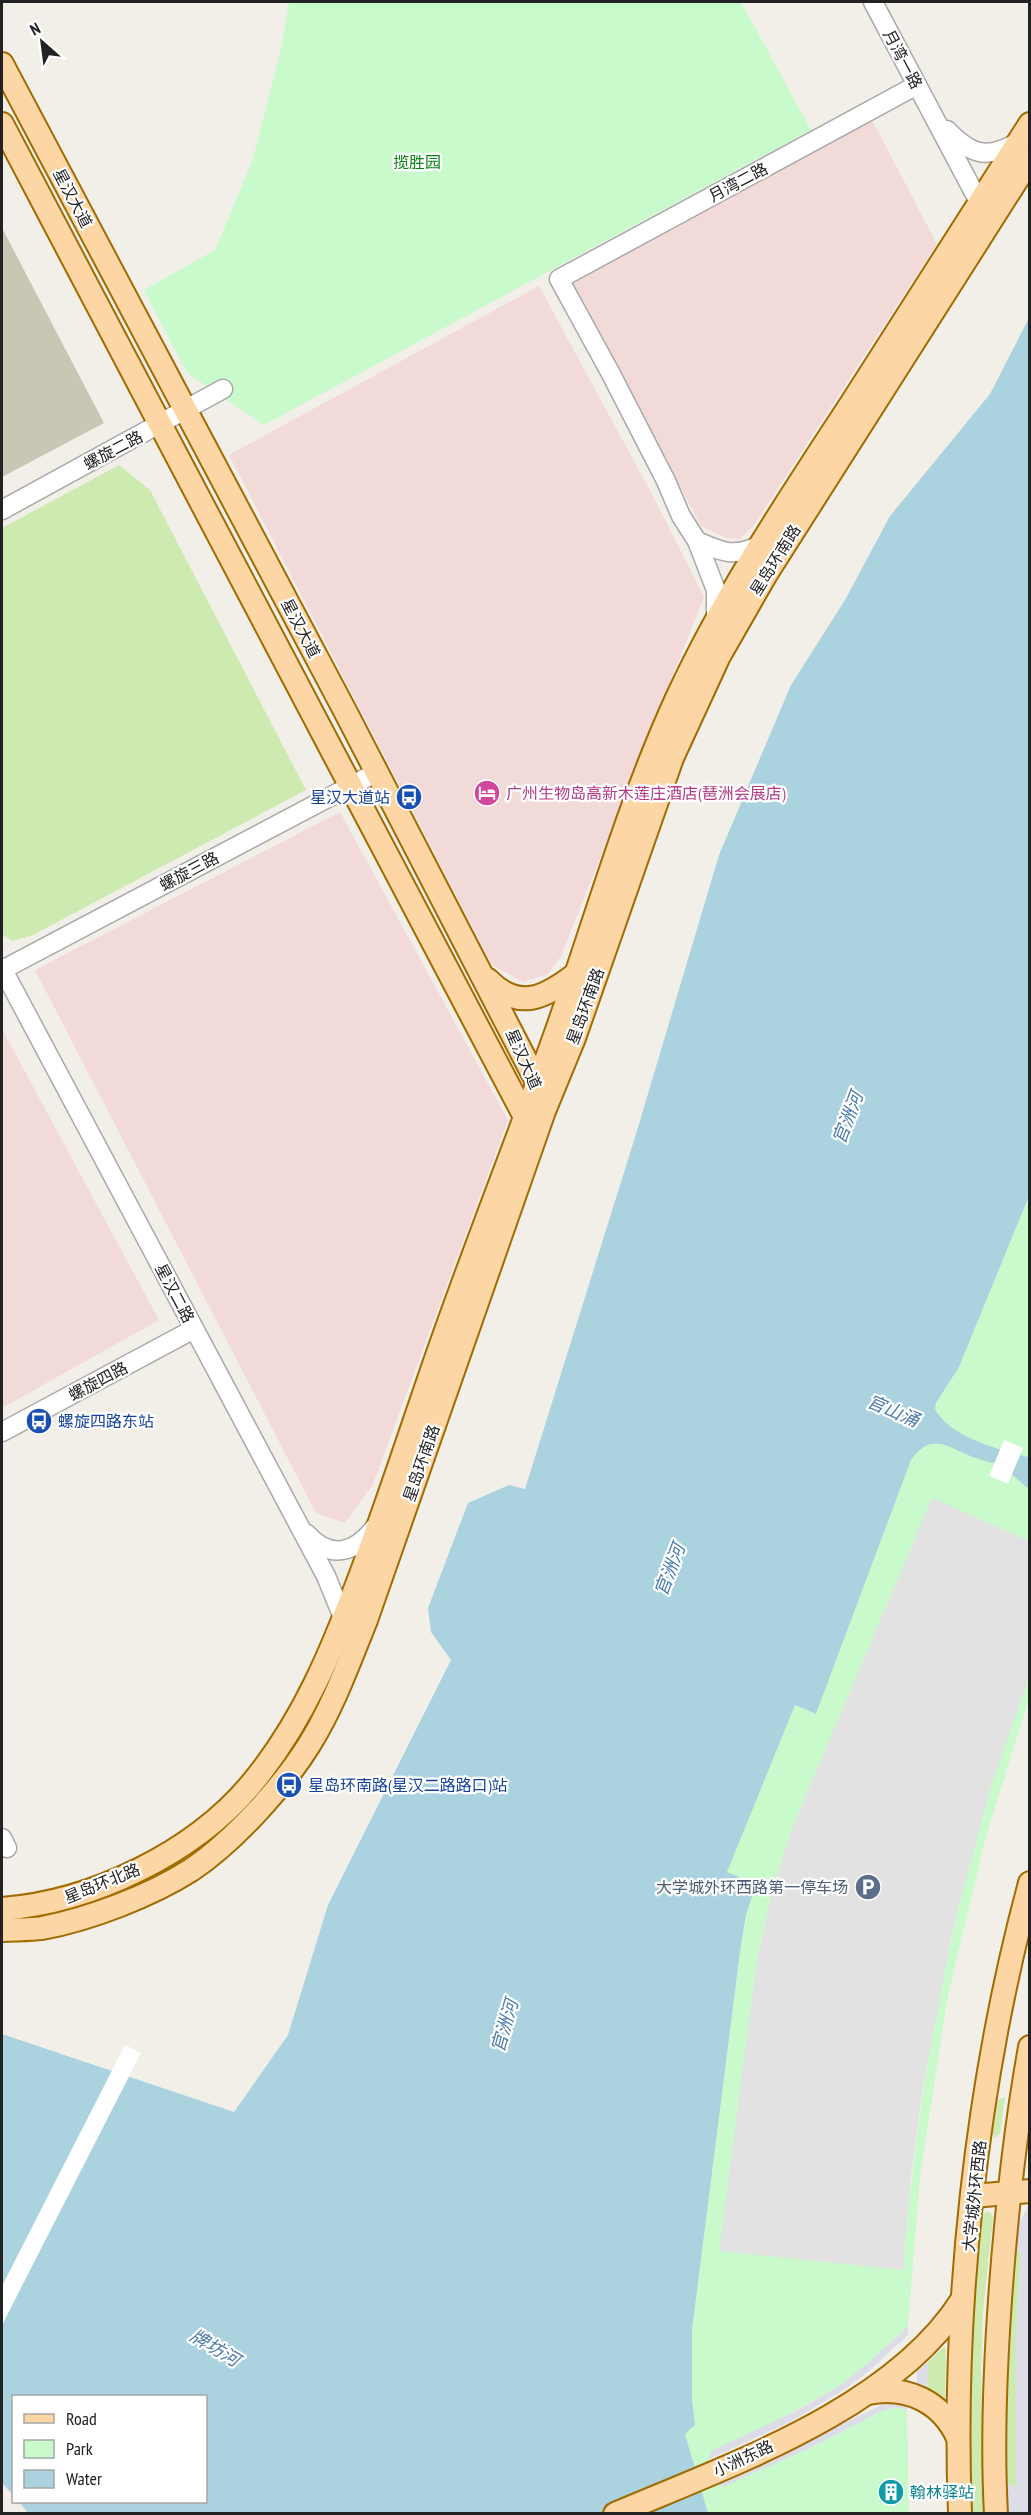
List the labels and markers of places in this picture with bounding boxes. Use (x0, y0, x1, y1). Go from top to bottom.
hotel icon: 广州生物岛高新木莲庄酒店(琶洲会展店) (472, 778, 502, 808)
bus stop icon: 星汉大道站 (394, 782, 424, 812)
place label: 广州生物岛高新木莲庄酒店(琶洲会展店) (506, 783, 786, 803)
place label: 星汉大道站 (310, 787, 390, 807)
bus stop icon: 螺旋四路东站 (24, 1406, 54, 1436)
place label: 螺旋四路东站 (58, 1411, 154, 1431)
bus stop icon: 星岛环南路(星汉二路路口)站 (274, 1770, 304, 1800)
place label: 星岛环南路(星汉二路路口)站 (308, 1775, 507, 1795)
parking icon: 大学城外环西路第一停车场 (853, 1872, 883, 1902)
place label: 大学城外环西路第一停车场 (656, 1877, 848, 1897)
building icon: 翰林驿站 (876, 2477, 906, 2507)
place label: 翰林驿站 (910, 2482, 974, 2502)

